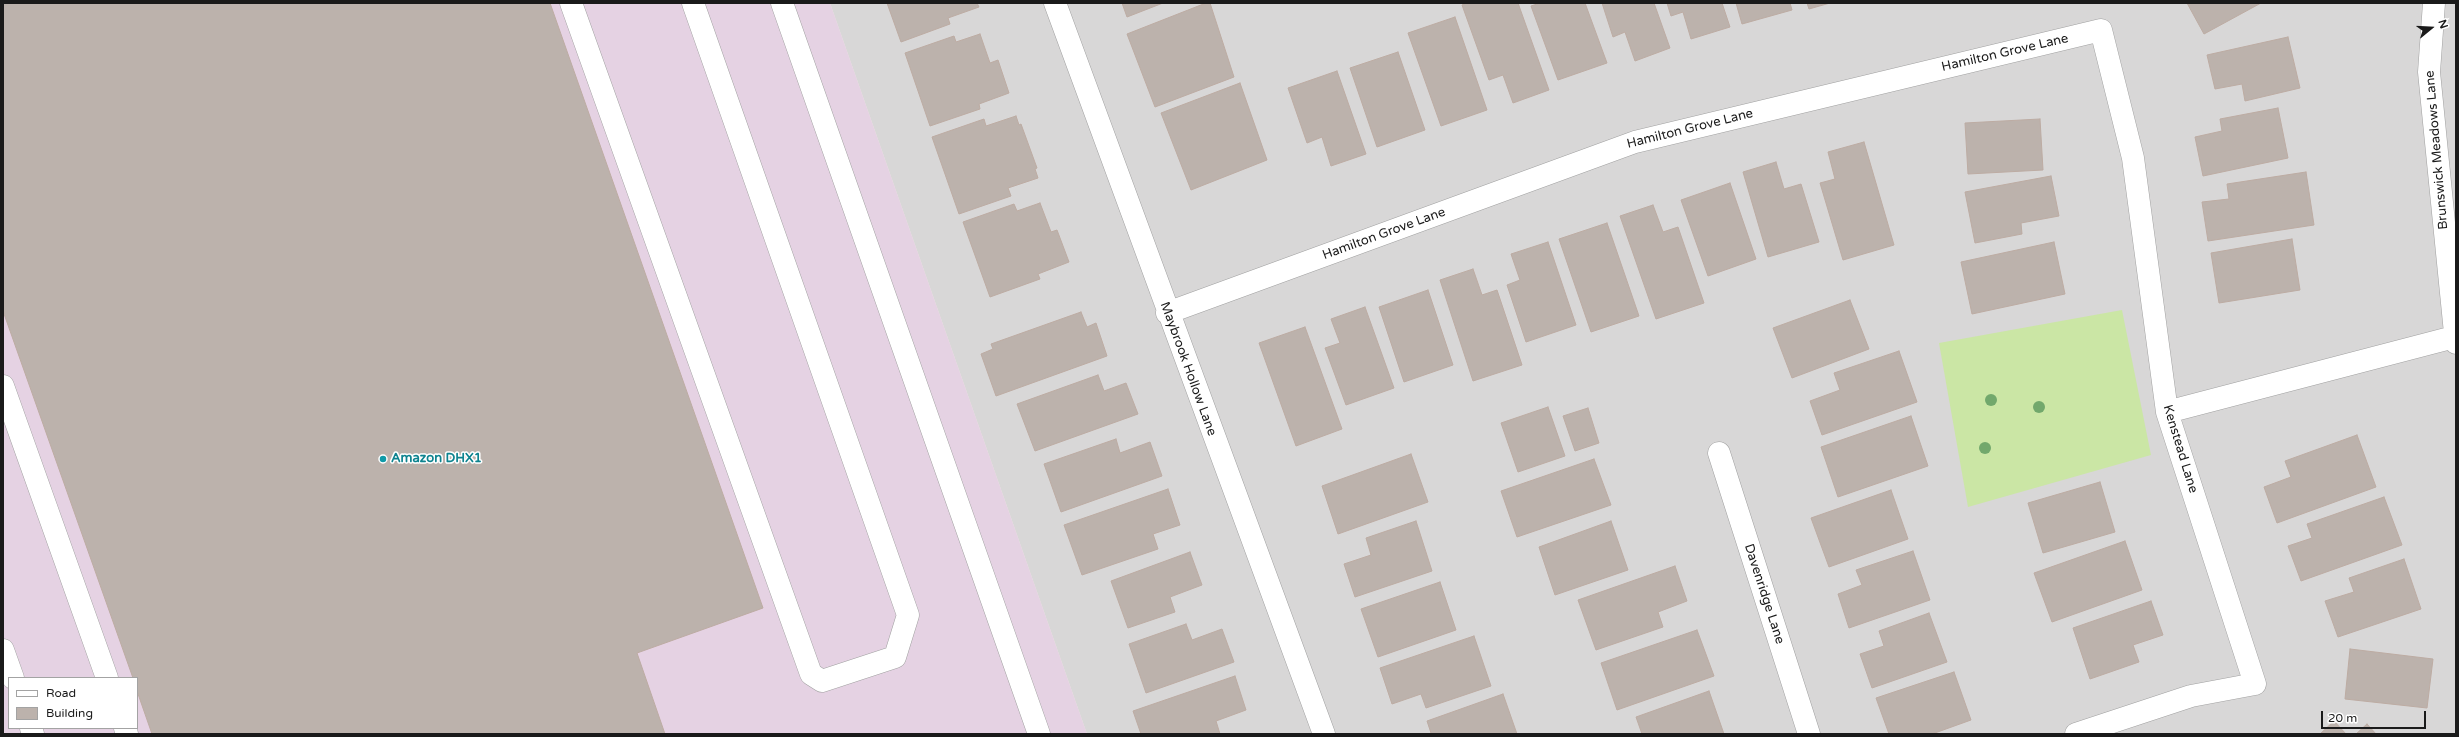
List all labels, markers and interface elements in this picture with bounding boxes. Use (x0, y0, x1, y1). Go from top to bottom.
north arrow (2411, 8, 2451, 48)
text: N (2435, 18, 2450, 30)
street label: Hamilton Grove Lane (1940, 31, 2070, 75)
street label: Brunswick Meadows Lane (2422, 70, 2452, 230)
street label: Hamilton Grove Lane (1625, 106, 1755, 152)
street label: Hamilton Grove Lane (1320, 204, 1448, 264)
street label: Maybrook Hollow Lane (1156, 300, 1220, 438)
street label: Kenstead Lane (2159, 403, 2201, 495)
place label: Amazon DHX1 (391, 451, 482, 467)
marker: Amazon DHX1 (378, 454, 388, 464)
street label: Davenridge Lane (1740, 542, 1788, 646)
legend (8, 677, 138, 729)
text: Road (46, 686, 76, 700)
scale bar (2323, 703, 2428, 729)
text: Building (46, 706, 93, 720)
text: 20 m (2328, 711, 2357, 725)

